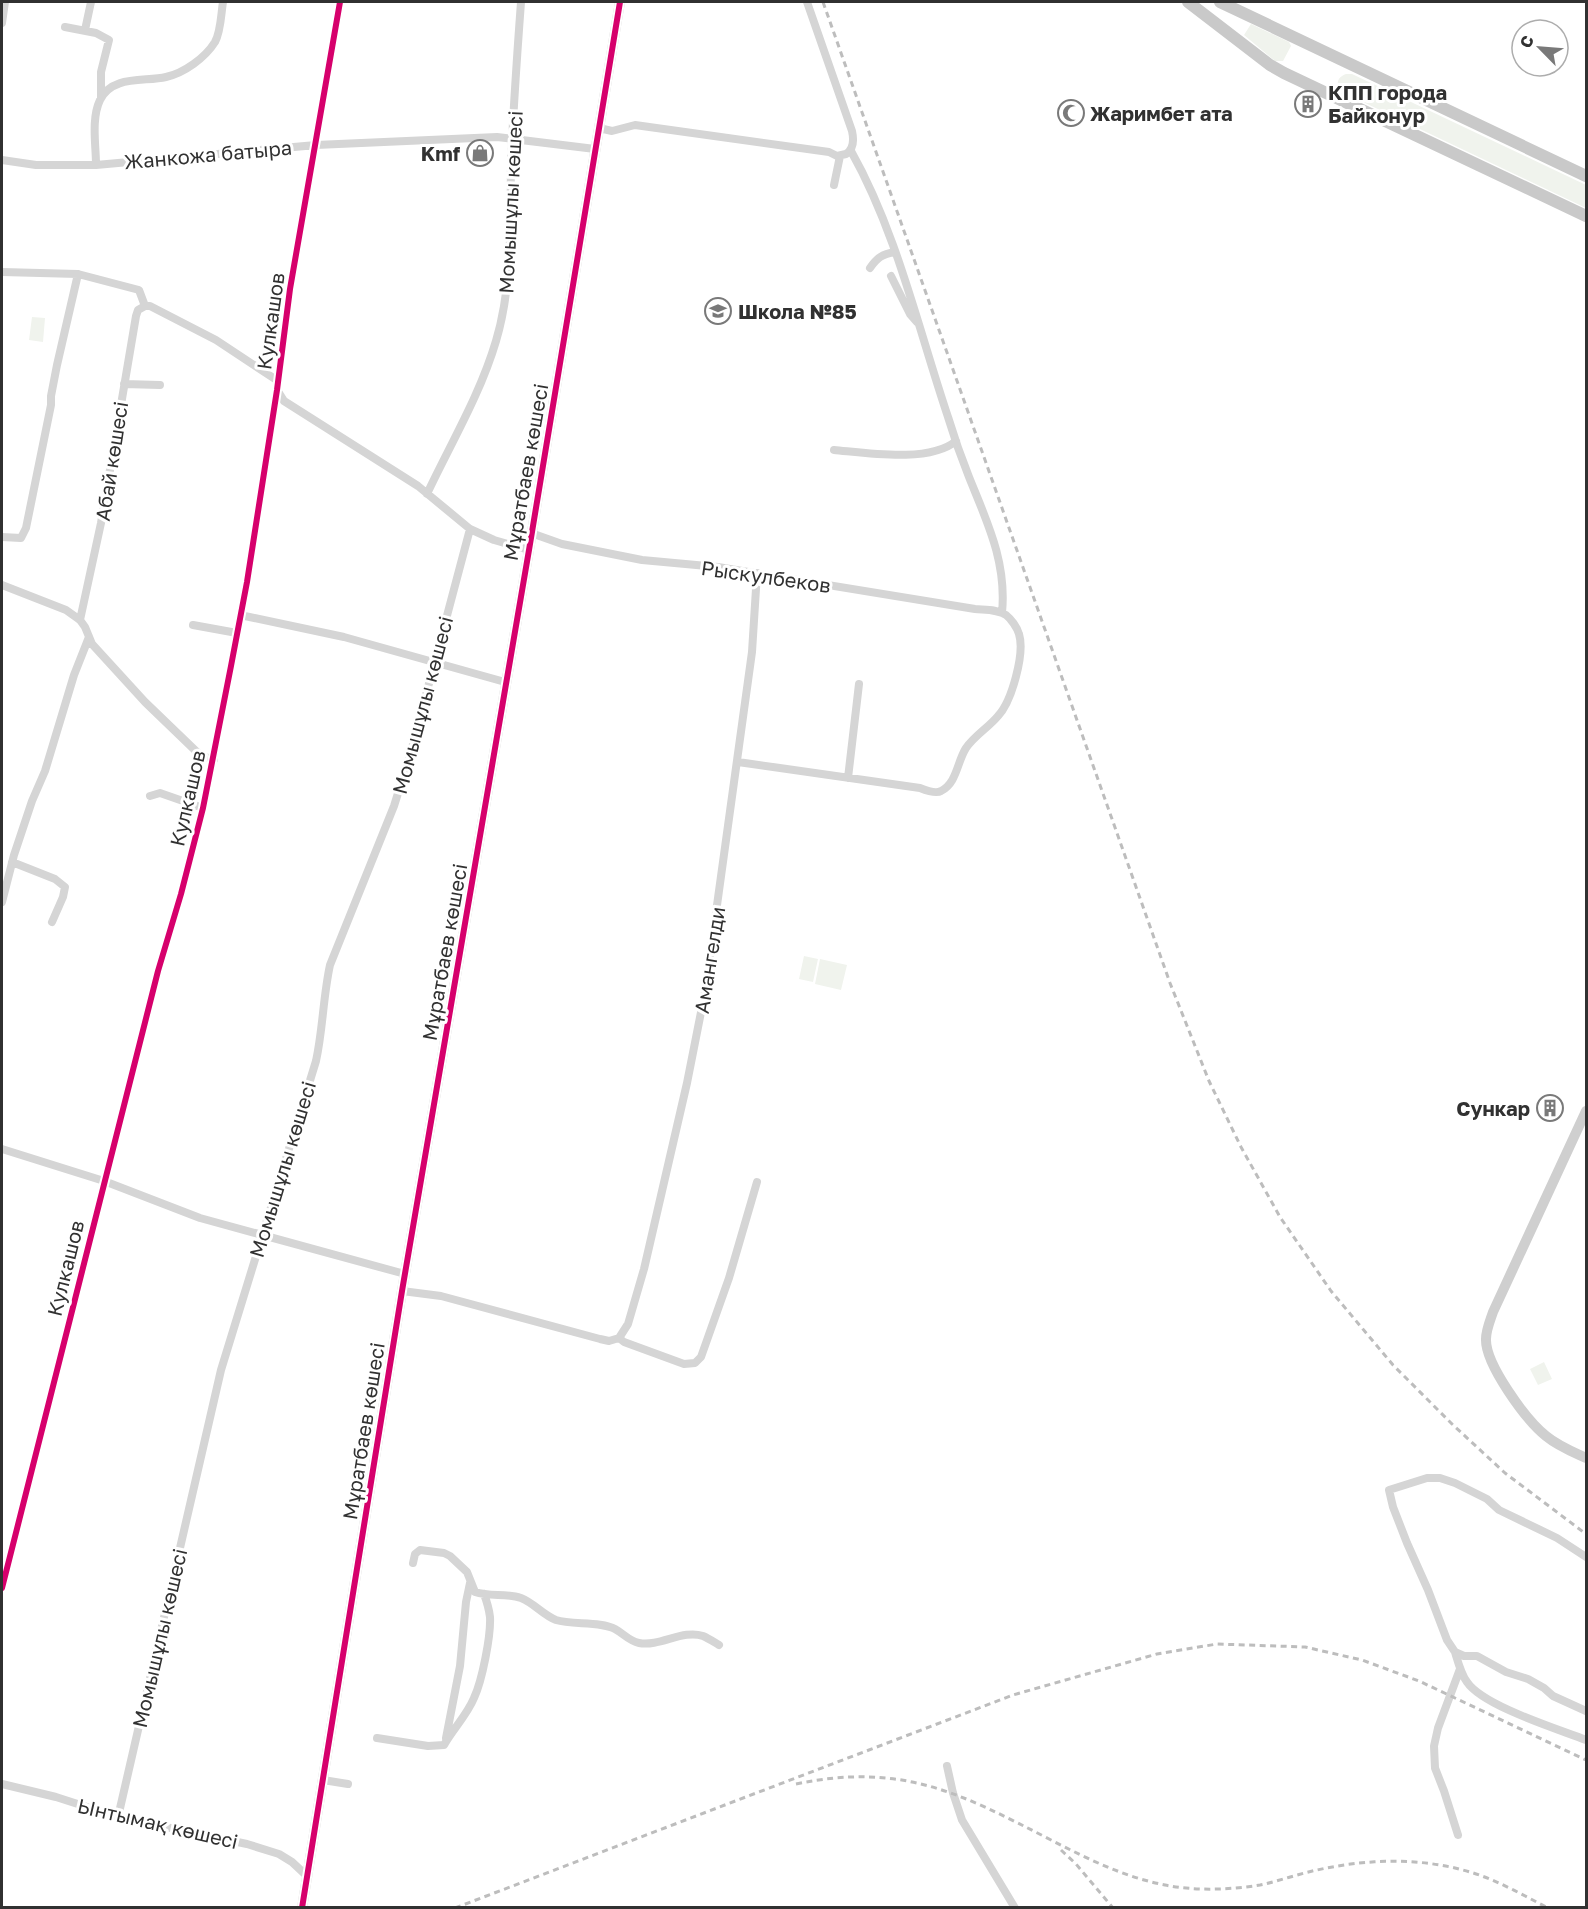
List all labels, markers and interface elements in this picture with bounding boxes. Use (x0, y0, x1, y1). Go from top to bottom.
north arrow (1510, 18, 1570, 78)
text: С (1515, 32, 1538, 51)
place label: КПП города Байконур (1328, 80, 1447, 127)
building icon: КПП города Байконур (1293, 89, 1323, 119)
mosque icon: Жаримбет ата (1056, 98, 1086, 128)
place label: Жаримбет ата (1090, 101, 1233, 125)
street label: Момышұлы көшесі (493, 110, 528, 294)
street label: Жанкожа батыра (123, 135, 293, 173)
shop icon: Kmf (465, 138, 495, 168)
place label: Kmf (421, 141, 461, 165)
street label: Кулкашов (251, 271, 289, 371)
school or university icon: Школа №85 (703, 296, 733, 326)
place label: Школа №85 (738, 299, 857, 323)
street label: Мұратбаев көшесі (498, 382, 553, 563)
street label: Абай көшесі (90, 399, 132, 523)
street label: Рыскулбеков (700, 555, 832, 597)
street label: Момышұлы көшесі (387, 613, 458, 797)
street label: Кулкашов (164, 748, 210, 848)
street label: Мұратбаев көшесі (417, 862, 472, 1043)
street label: Амангелди (689, 905, 729, 1015)
street label: Момышұлы көшесі (244, 1078, 321, 1260)
building icon: Сункар (1535, 1093, 1565, 1123)
place label: Сункар (1456, 1096, 1530, 1120)
street label: Кулкашов (42, 1218, 88, 1318)
street label: Мұратбаев көшесі (337, 1341, 390, 1522)
street label: Момышұлы көшесі (127, 1546, 192, 1730)
street label: Ынтымақ көшесі (75, 1793, 241, 1853)

